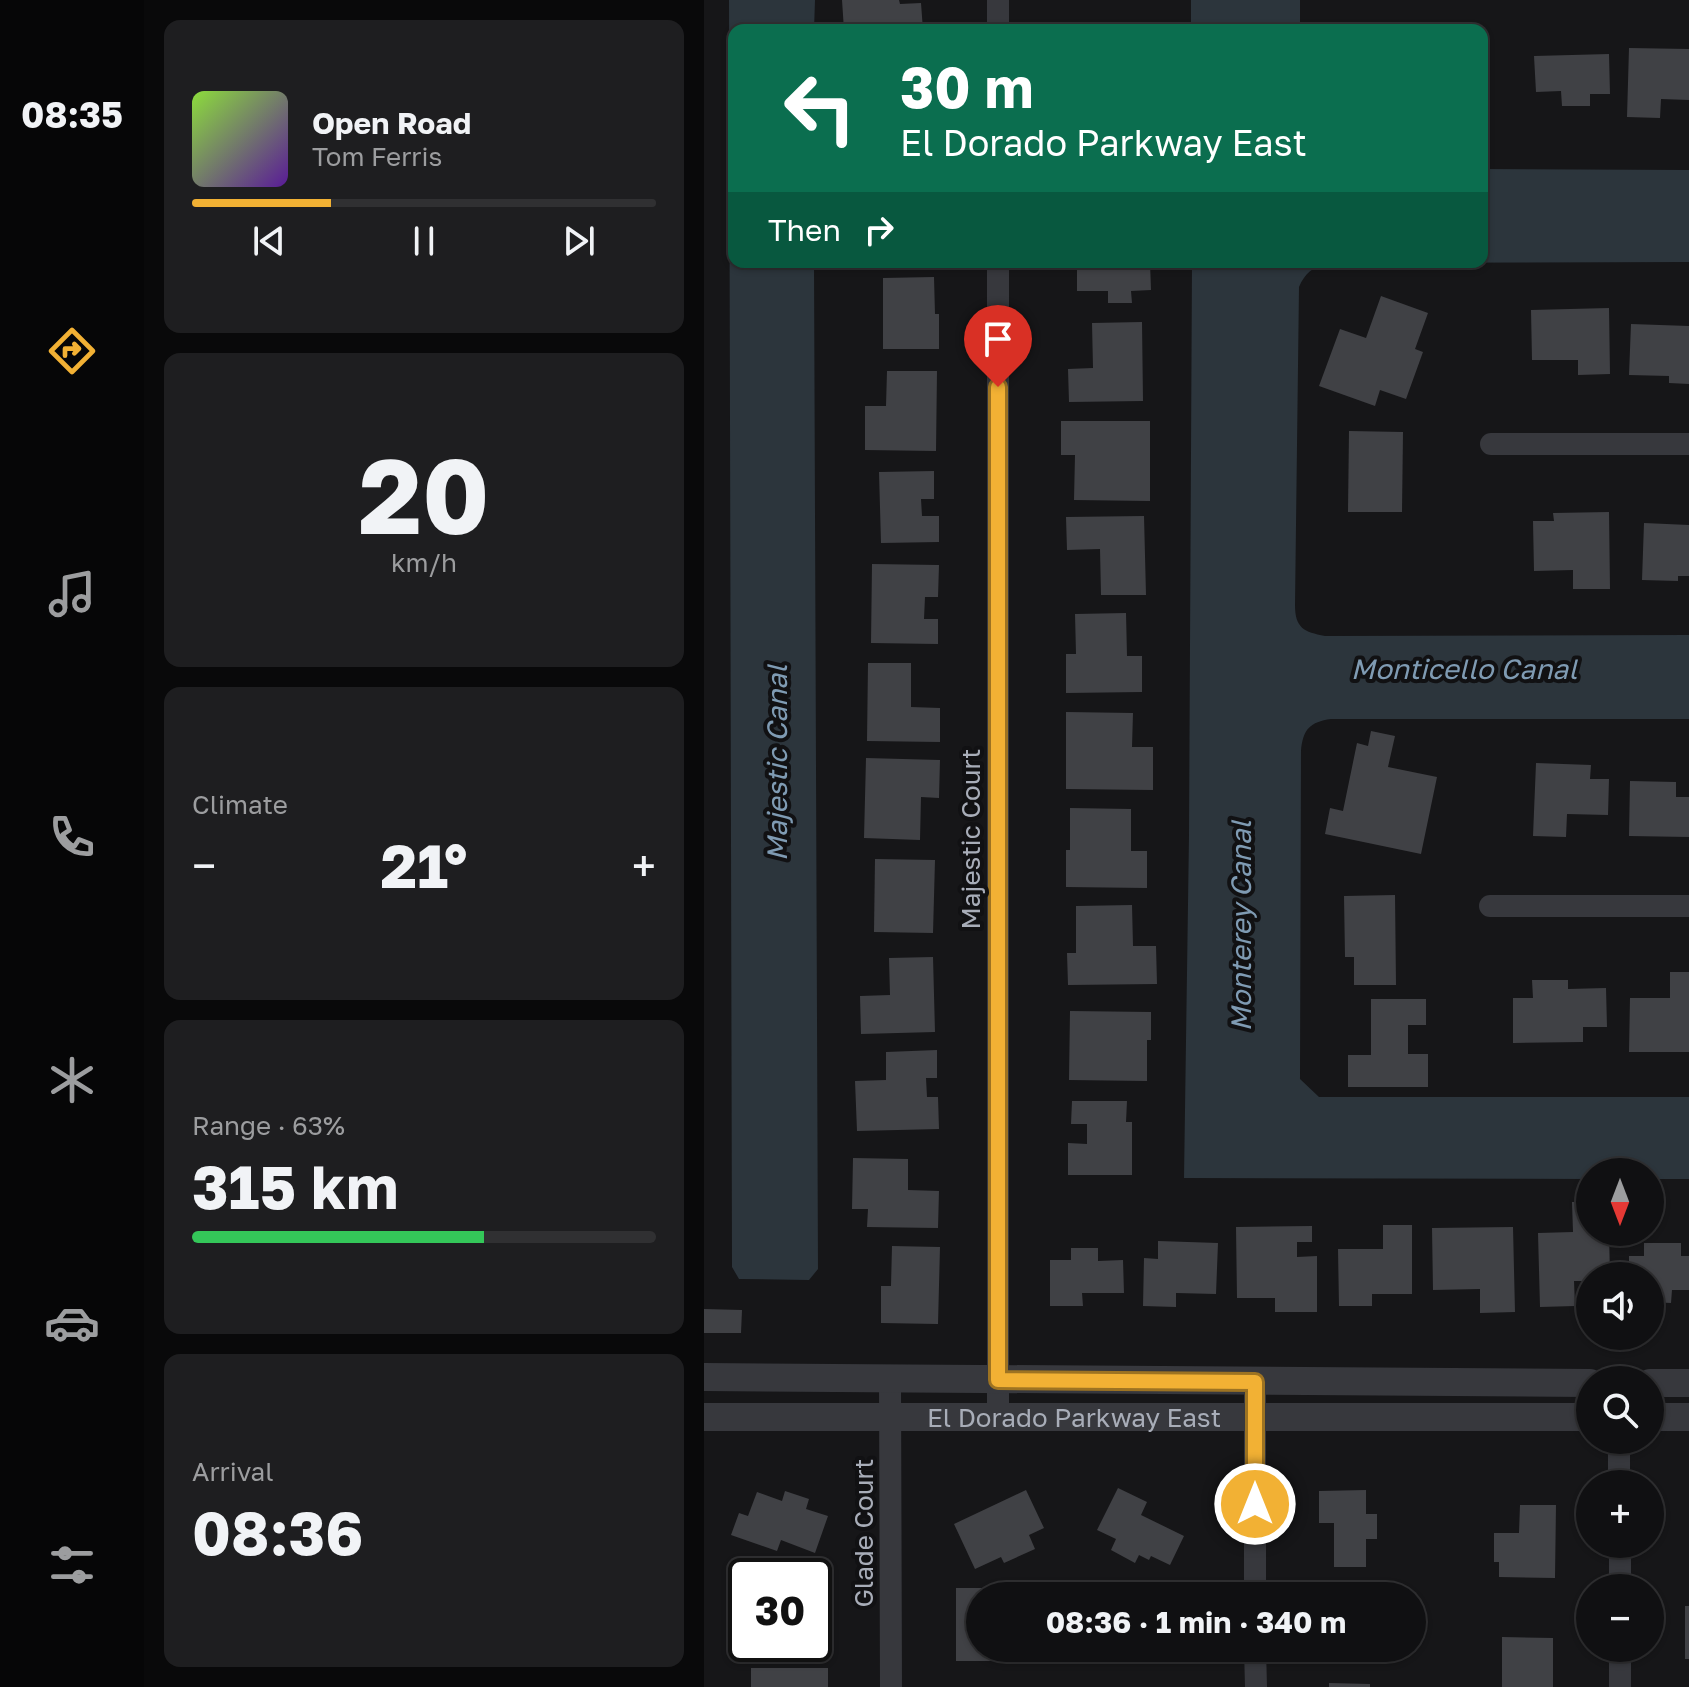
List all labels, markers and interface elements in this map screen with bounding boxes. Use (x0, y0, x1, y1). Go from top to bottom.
text: 30 m (900, 53, 1034, 120)
icon: left (768, 56, 872, 160)
text: 08:35 (21, 93, 123, 136)
text: Open Road (312, 105, 471, 141)
text: El Dorado Parkway East (900, 121, 1307, 164)
text: Tom Ferris (312, 141, 442, 172)
icon: right (857, 208, 901, 252)
text: Then (768, 212, 841, 248)
icon: previous (247, 219, 291, 263)
icon: pause (402, 219, 446, 263)
icon: next (557, 219, 601, 263)
pin (964, 305, 1032, 387)
icon: arrive (976, 317, 1020, 361)
icon: directions (44, 323, 100, 379)
text: 20 (358, 432, 490, 557)
text: km/h (391, 547, 457, 578)
icon: music (44, 566, 100, 622)
water label: Monticello Canal (1351, 652, 1578, 685)
water label: Majestic Canal (760, 664, 793, 861)
street label: Majestic Court (955, 749, 986, 930)
text: Climate (192, 789, 288, 820)
icon: phone (44, 809, 100, 865)
water label: Monterey Canal (1224, 819, 1257, 1032)
text: 21° (381, 829, 467, 901)
text: − (192, 839, 216, 892)
text: + (632, 839, 656, 892)
icon: climate (44, 1052, 100, 1108)
text: Range · 63% (192, 1110, 345, 1141)
text: 315 km (192, 1150, 398, 1222)
north arrow (1576, 1158, 1664, 1246)
map controls (1576, 1158, 1664, 1662)
button: sound (1576, 1262, 1664, 1350)
icon: car (44, 1295, 100, 1351)
button: search (1576, 1366, 1664, 1454)
street label: El Dorado Parkway East (927, 1402, 1221, 1433)
text: Arrival (192, 1456, 273, 1487)
street label: Glade Court (848, 1459, 879, 1607)
position arrow (1213, 1462, 1297, 1546)
button: + (1576, 1470, 1664, 1558)
text: 08:36 (192, 1496, 363, 1568)
icon: filters (44, 1537, 100, 1593)
speed limit sign: 30 (728, 1558, 832, 1662)
button: − (1576, 1574, 1664, 1662)
text: 08:36 · 1 min · 340 m (1046, 1604, 1346, 1640)

